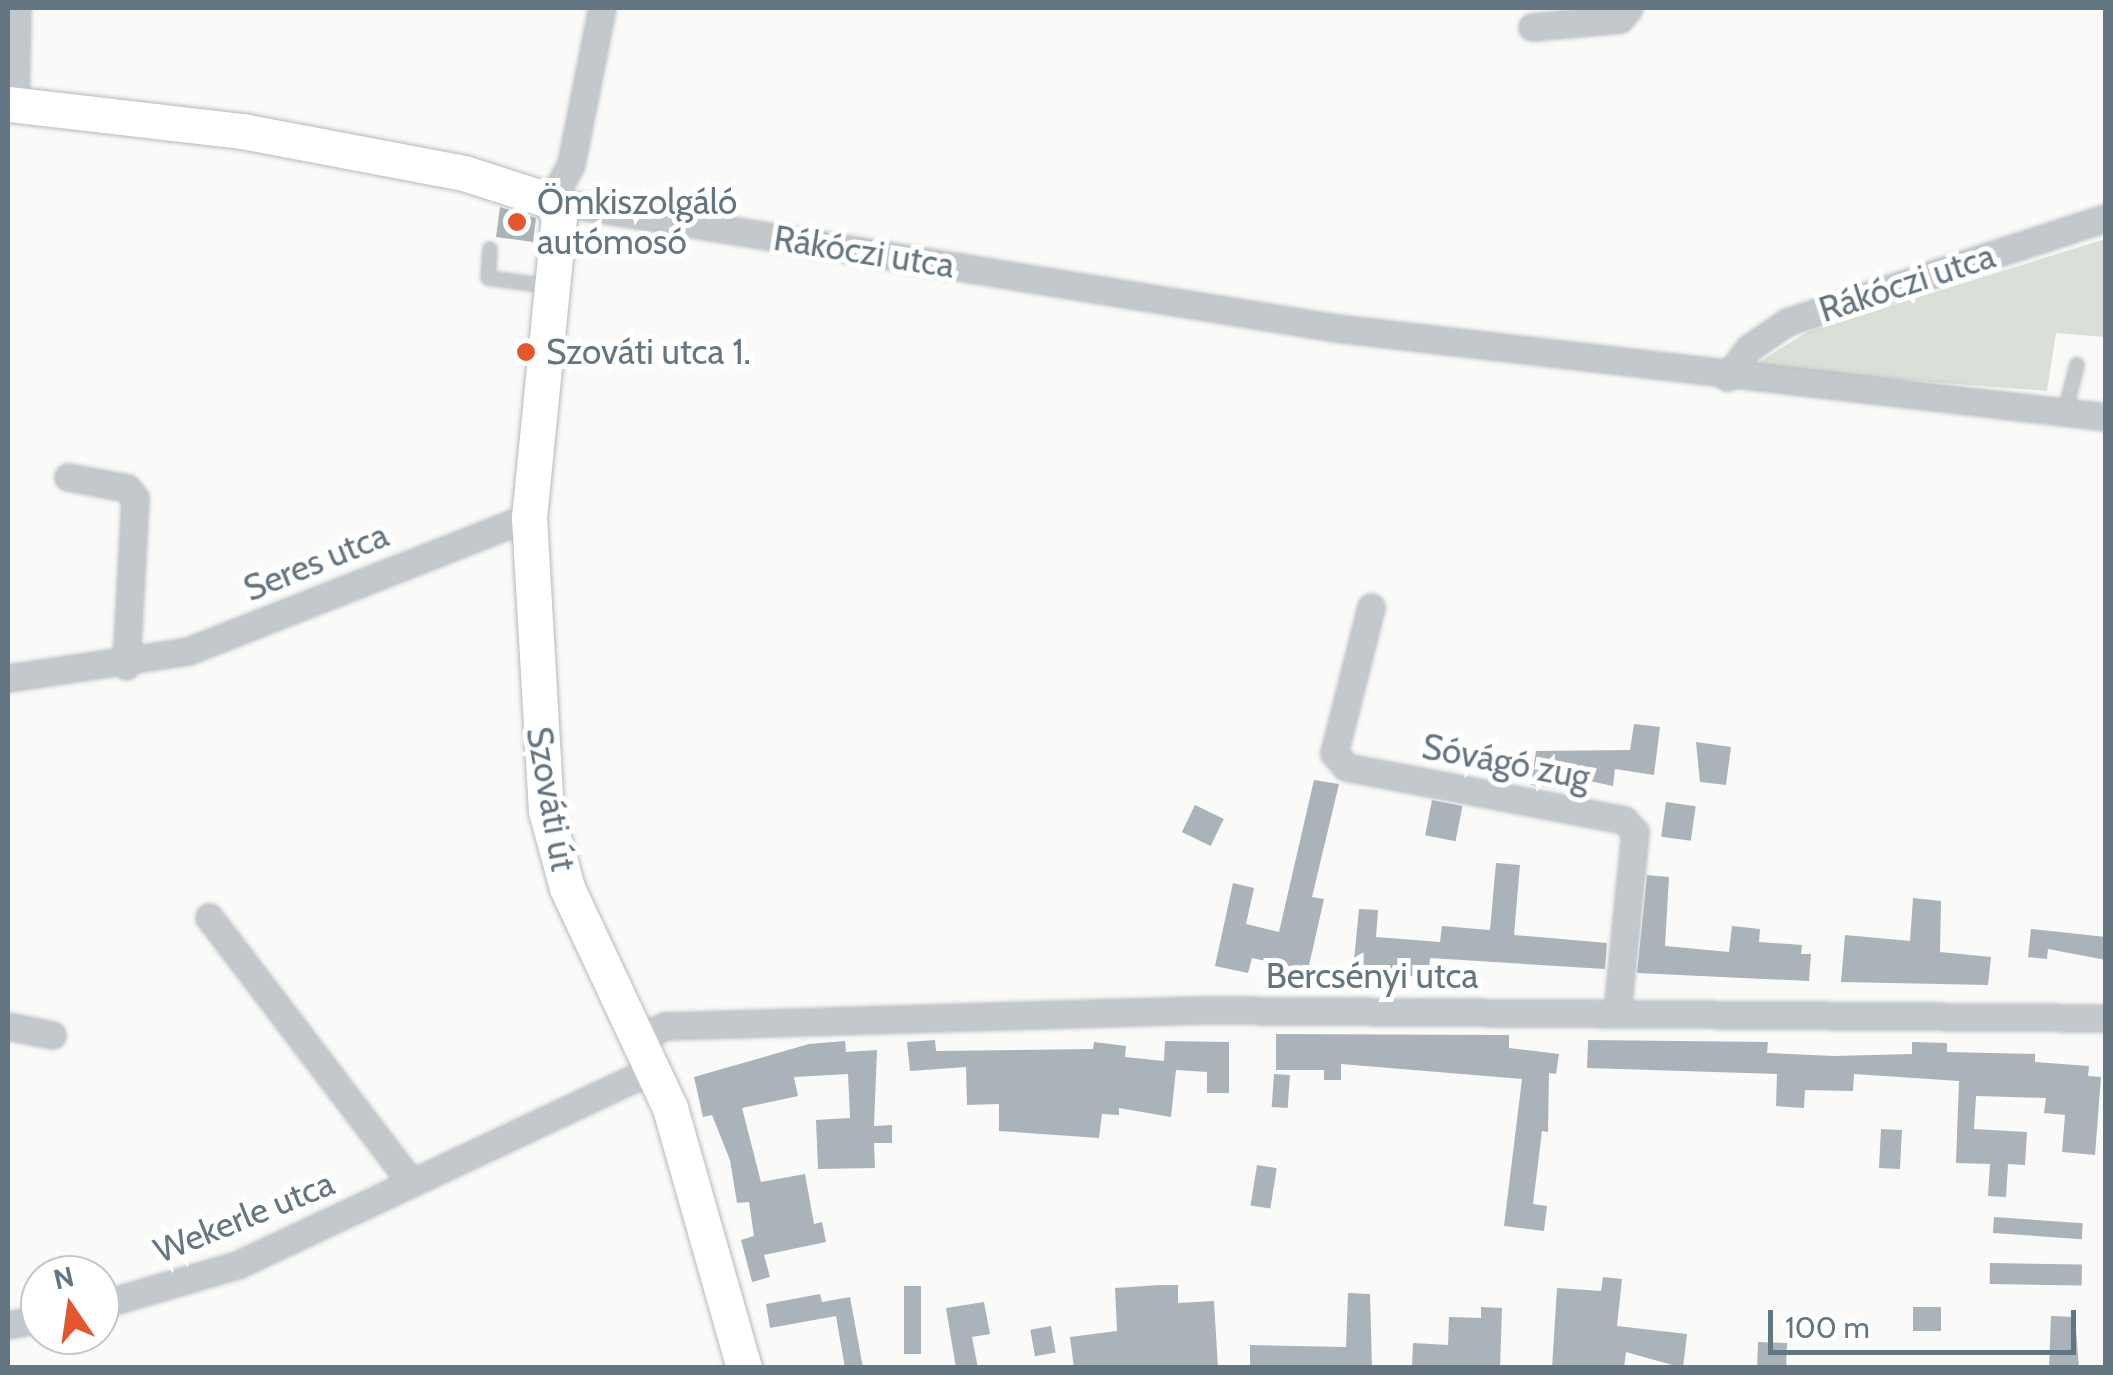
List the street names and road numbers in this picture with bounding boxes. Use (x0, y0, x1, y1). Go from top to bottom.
street label: Rákóczi utca (771, 217, 957, 287)
street label: Rákóczi utca (1814, 235, 2000, 331)
street label: Seres utca (238, 514, 394, 610)
street label: Szováti út (518, 724, 584, 874)
street label: Sóvágó zug (1419, 725, 1593, 799)
street label: Bercsényi utca (1266, 955, 1478, 997)
street label: Wekerle utca (148, 1162, 340, 1272)

